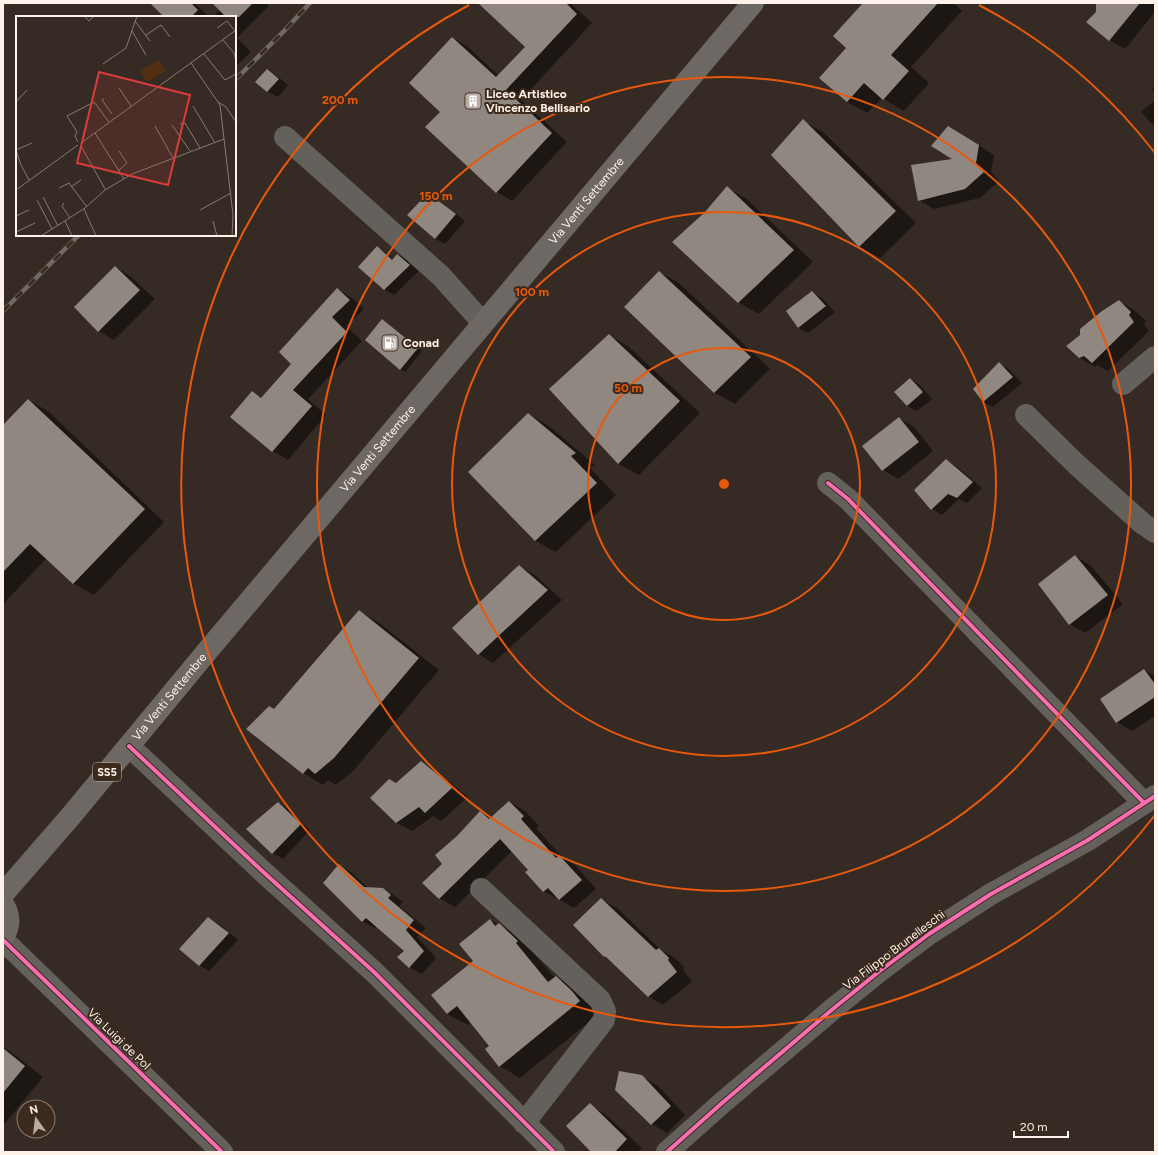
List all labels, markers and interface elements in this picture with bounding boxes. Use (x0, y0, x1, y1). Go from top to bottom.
inset map (16, 16, 236, 236)
place label: Liceo Artistico Vincenzo Bellisario (486, 87, 590, 115)
building icon: Liceo Artistico Vincenzo Bellisario (463, 91, 483, 111)
text: 200 m (322, 93, 358, 107)
street label: Via Venti Settembre (546, 154, 627, 247)
text: 150 m (419, 189, 453, 203)
text: 100 m (515, 285, 549, 299)
fuel station icon: Conad (380, 333, 400, 353)
place label: Conad (403, 336, 439, 350)
text: 50 m (614, 381, 642, 395)
street label: Via Venti Settembre (337, 402, 418, 495)
centre of rings (717, 477, 731, 491)
street label: Via Venti Settembre (129, 650, 210, 743)
road number: SS5 (93, 763, 121, 781)
street label: Via Filippo Brunelleschi (840, 907, 948, 993)
street label: Via Luigi de Pol (85, 1006, 153, 1072)
north arrow (16, 1099, 56, 1139)
text: N (28, 1102, 39, 1117)
scale bar (1014, 1113, 1068, 1139)
text: 20 m (1020, 1120, 1048, 1134)

